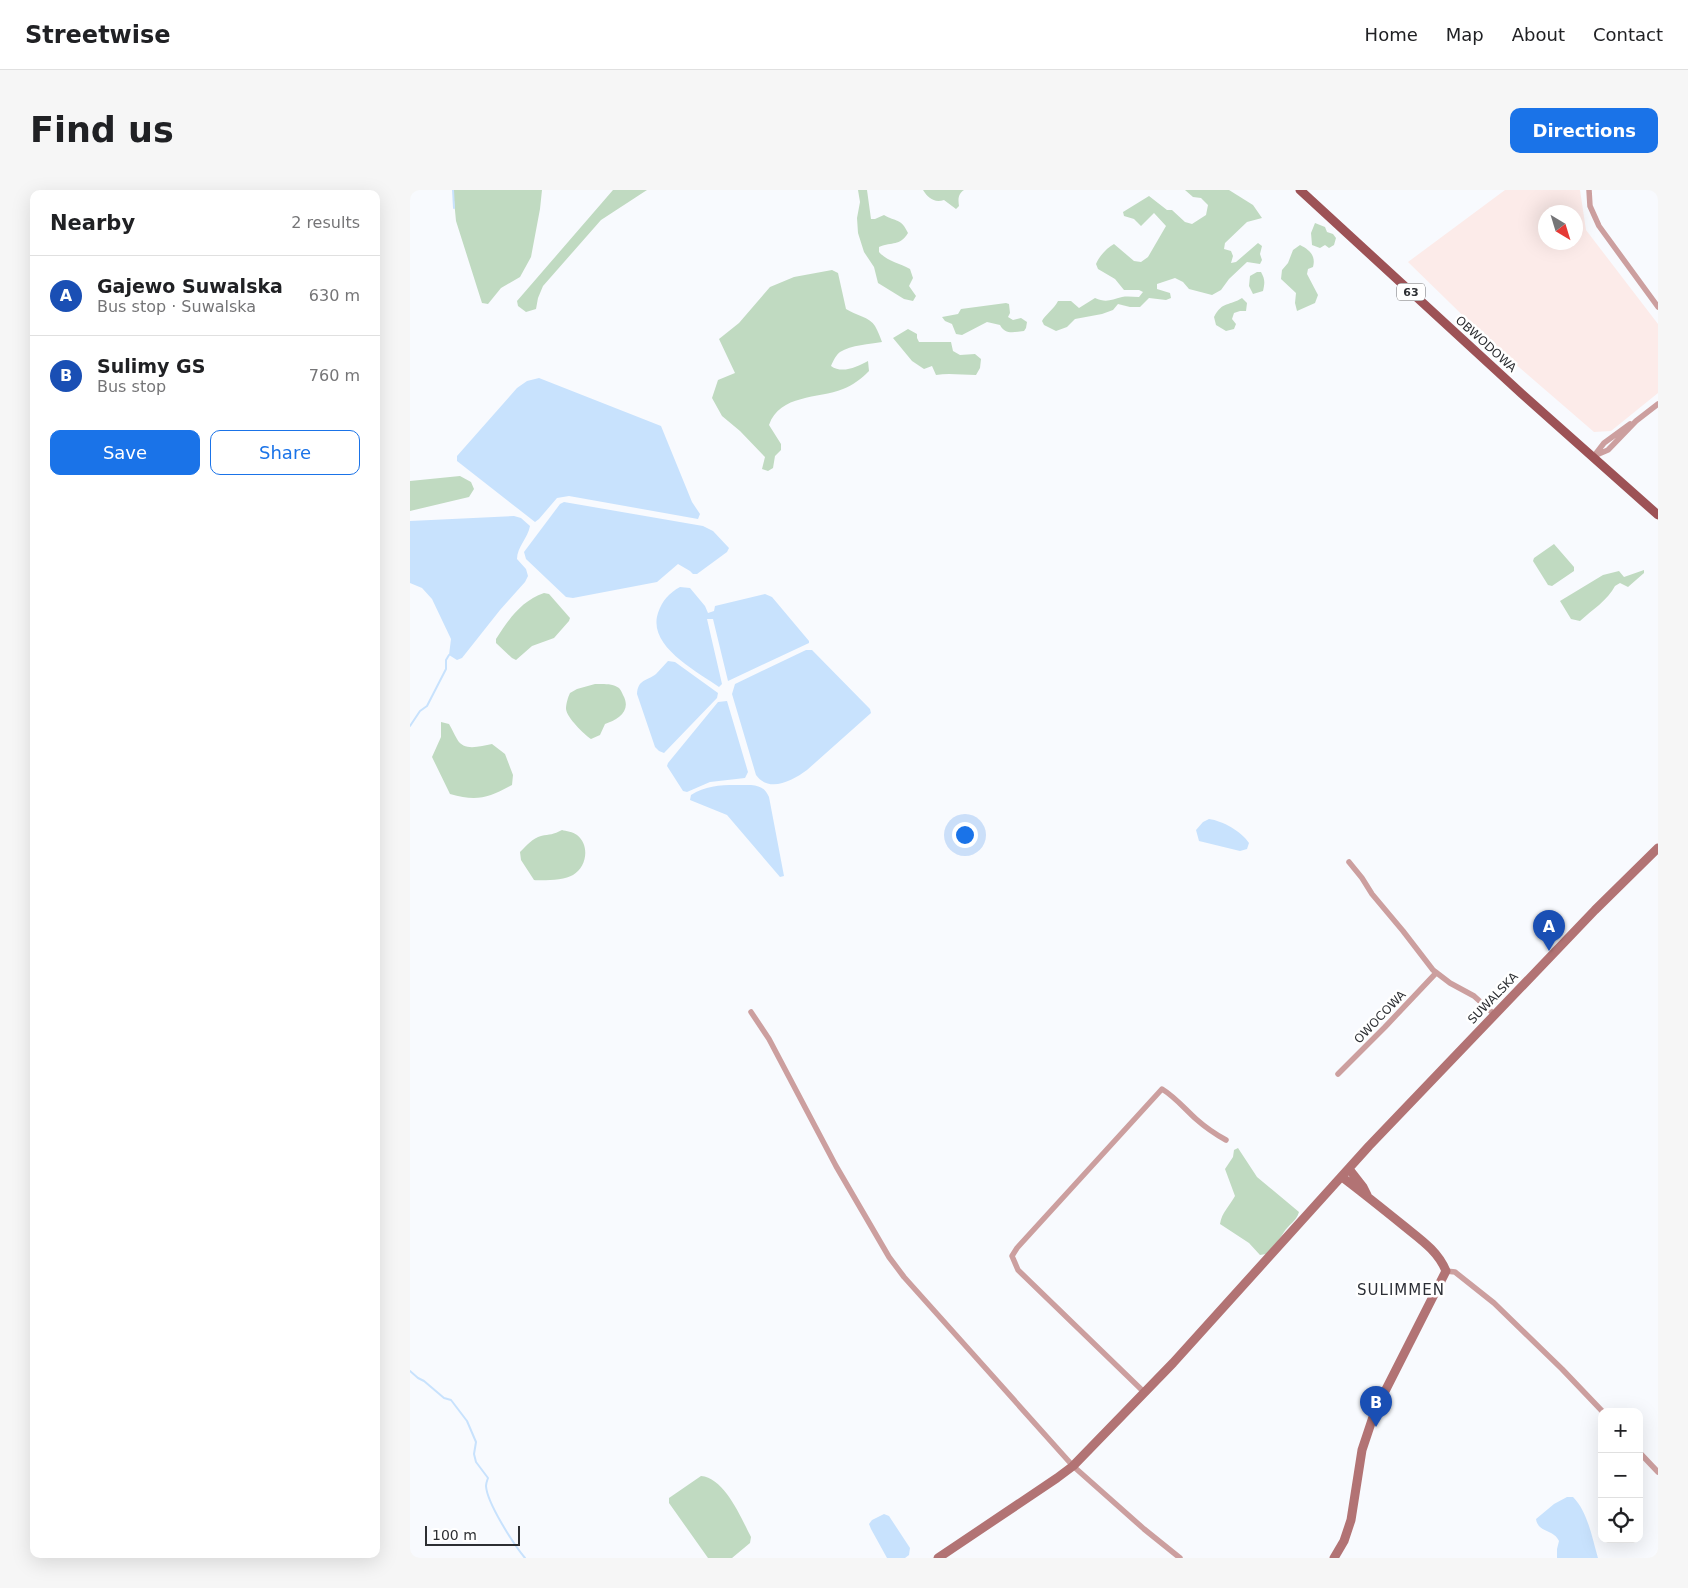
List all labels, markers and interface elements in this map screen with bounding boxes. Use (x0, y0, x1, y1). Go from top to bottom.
text: Streetwise (25, 21, 171, 49)
text: Home (1365, 24, 1418, 45)
text: Map (1446, 24, 1484, 45)
text: About (1512, 24, 1565, 45)
text: Contact (1593, 24, 1663, 45)
button: Directions (1510, 108, 1658, 153)
text: Find us (30, 110, 174, 150)
north arrow (1538, 205, 1583, 250)
text: Nearby (50, 211, 135, 235)
text: 2 results (291, 213, 360, 232)
text: Gajewo Suwalska (97, 275, 283, 297)
road number: 63 (1397, 284, 1425, 300)
text: A (60, 286, 72, 305)
text: 630 m (309, 286, 360, 305)
text: Bus stop · Suwalska (97, 297, 256, 316)
street label: OBWODOWA (1453, 313, 1520, 375)
text: Sulimy GS (97, 355, 205, 377)
text: B (60, 366, 72, 385)
text: 760 m (309, 366, 360, 385)
text: Bus stop (97, 377, 166, 396)
button: Save (50, 430, 200, 475)
button: Share (210, 430, 360, 475)
your location (952, 822, 978, 848)
pin: A (1533, 910, 1565, 951)
street label: SUWALSKA (1465, 969, 1522, 1027)
street label: OWOCOWA (1351, 987, 1409, 1046)
district label: SULIMMEN (1357, 1281, 1445, 1299)
pin: B (1360, 1386, 1392, 1427)
map controls (1598, 1408, 1643, 1543)
button: + (1598, 1408, 1643, 1453)
button: − (1598, 1453, 1643, 1498)
button: locate (1598, 1498, 1643, 1543)
scale bar (425, 1523, 520, 1546)
text: 100 m (432, 1527, 477, 1543)

